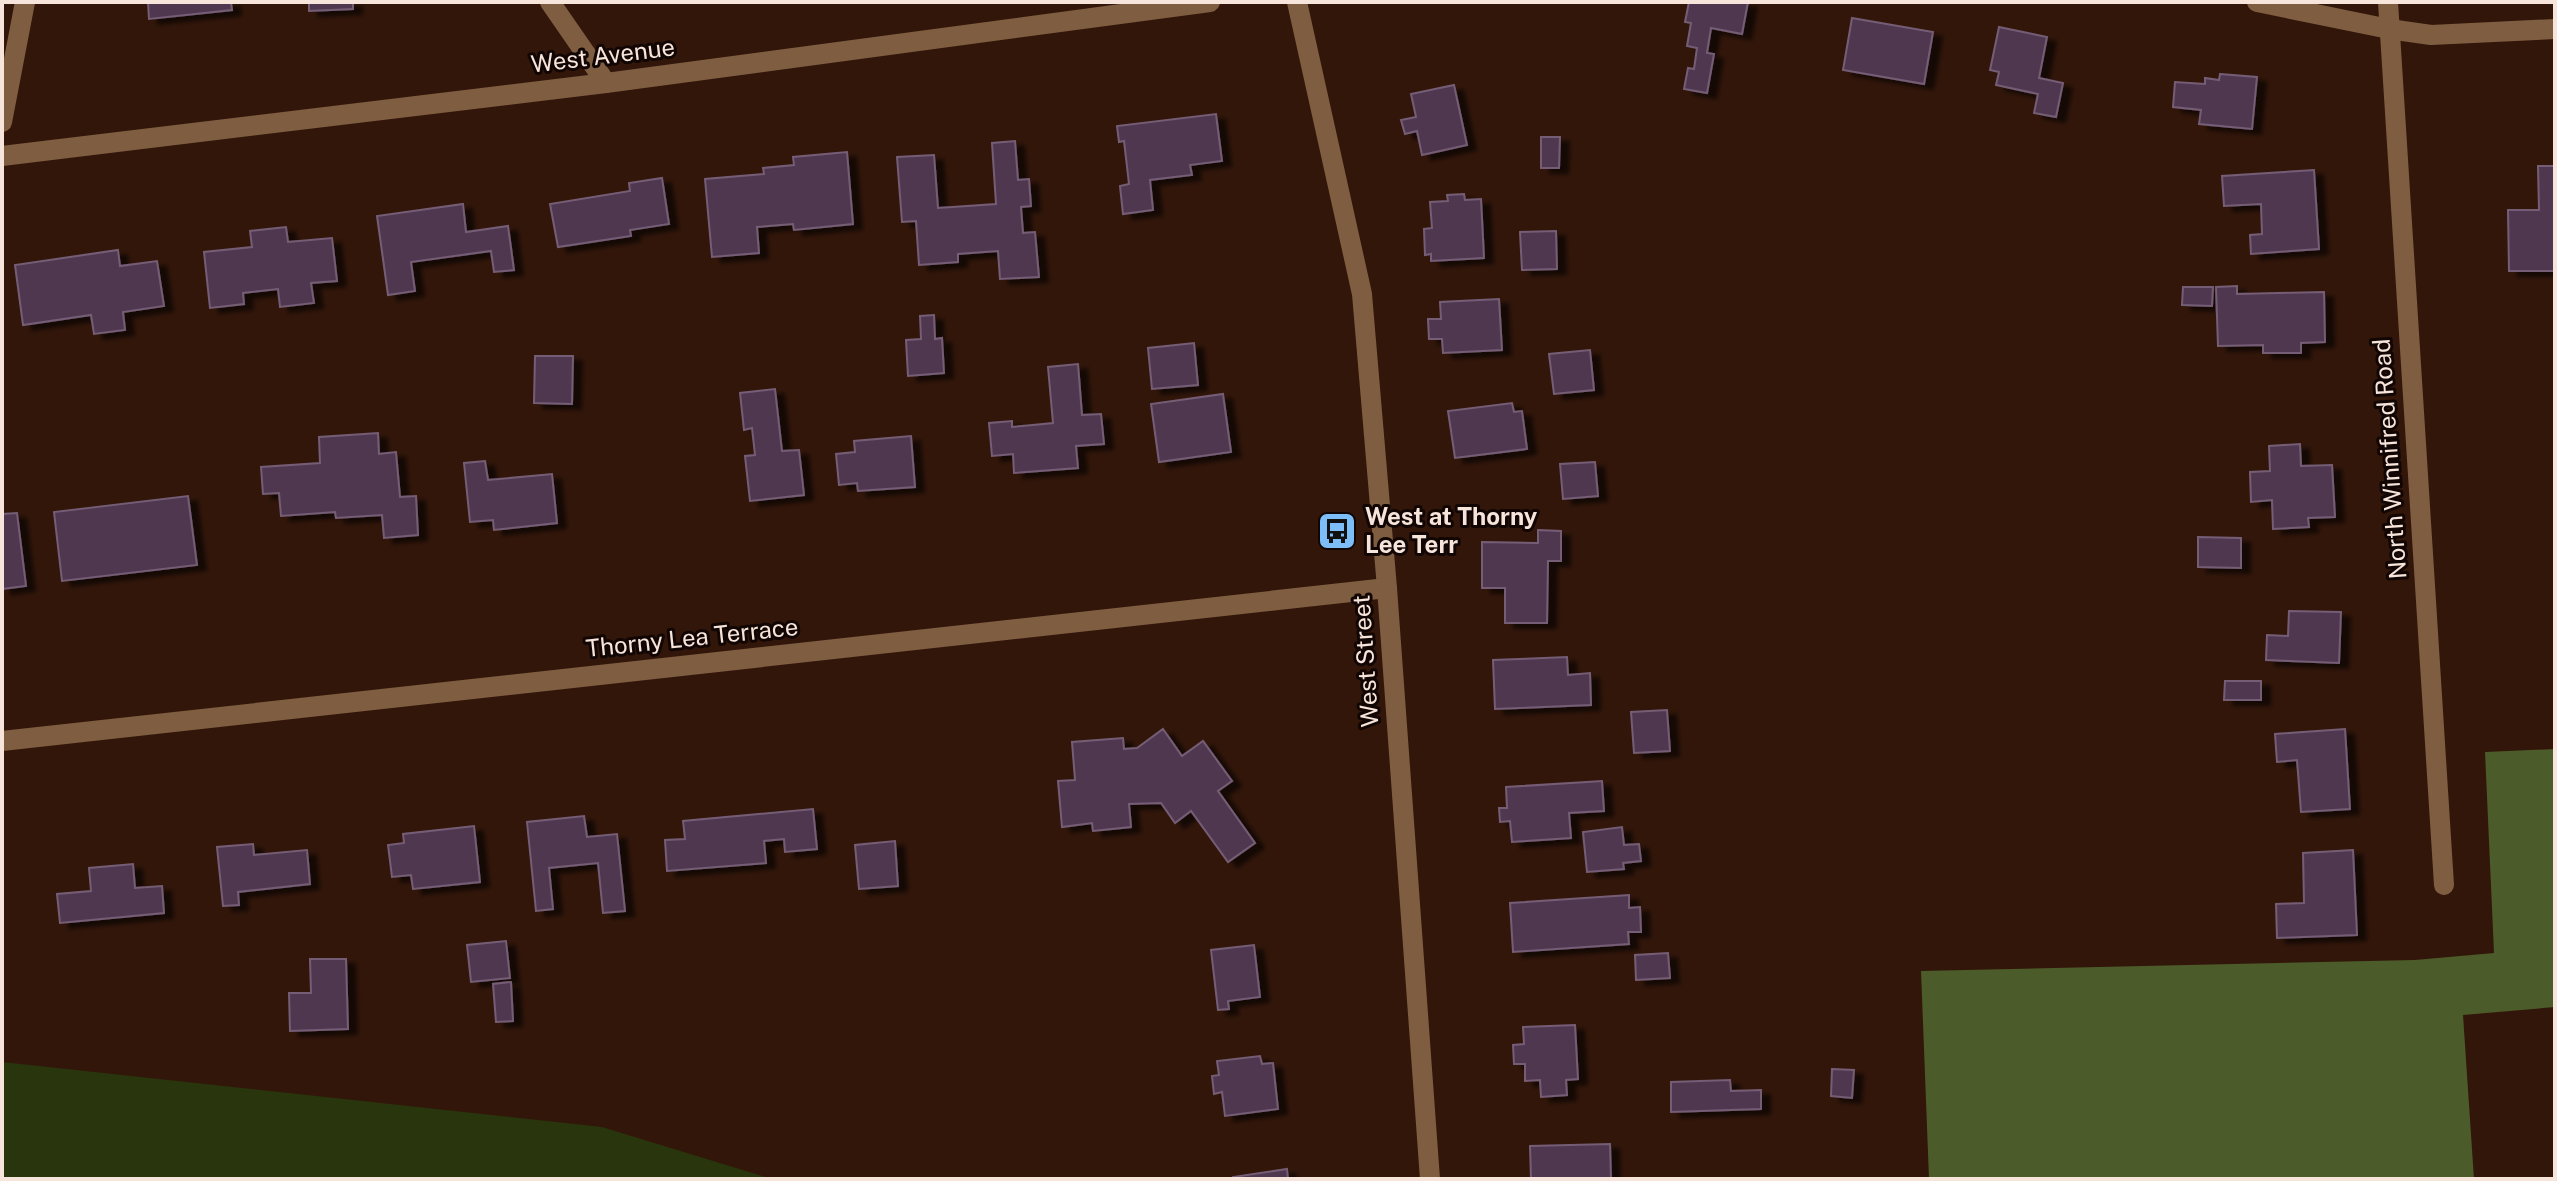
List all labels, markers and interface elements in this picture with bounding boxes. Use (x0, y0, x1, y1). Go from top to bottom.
street label: West Avenue (529, 32, 676, 78)
street label: North Winnifred Road (2367, 338, 2411, 580)
place label: West at Thorny Lee Terr (1365, 502, 1538, 558)
bus stop icon: West at Thorny Lee Terr (1316, 510, 1358, 552)
street label: West Street (1346, 594, 1384, 728)
street label: Thorny Lea Terrace (584, 612, 799, 662)

